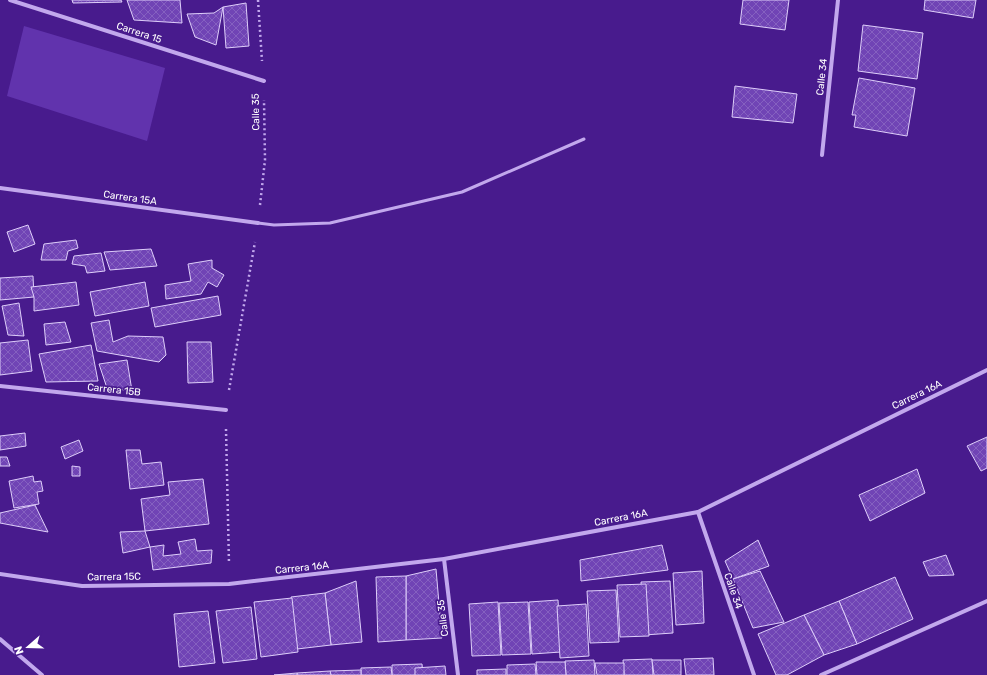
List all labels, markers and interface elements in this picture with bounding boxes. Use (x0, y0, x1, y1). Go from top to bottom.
street label: Carrera 15 (115, 20, 163, 46)
street label: Calle 34 (814, 58, 830, 96)
street label: Calle 35 (250, 93, 262, 131)
street label: Carrera 15A (102, 188, 158, 208)
street label: Carrera 16A (890, 378, 944, 412)
street label: Carrera 15B (87, 381, 142, 399)
street label: Carrera 16A (593, 507, 649, 529)
street label: Carrera 16A (275, 559, 330, 577)
street label: Carrera 15C (87, 571, 141, 583)
street label: Calle 34 (721, 571, 745, 611)
street label: Calle 35 (435, 599, 451, 637)
north arrow (8, 627, 48, 667)
text: N (12, 644, 27, 656)

